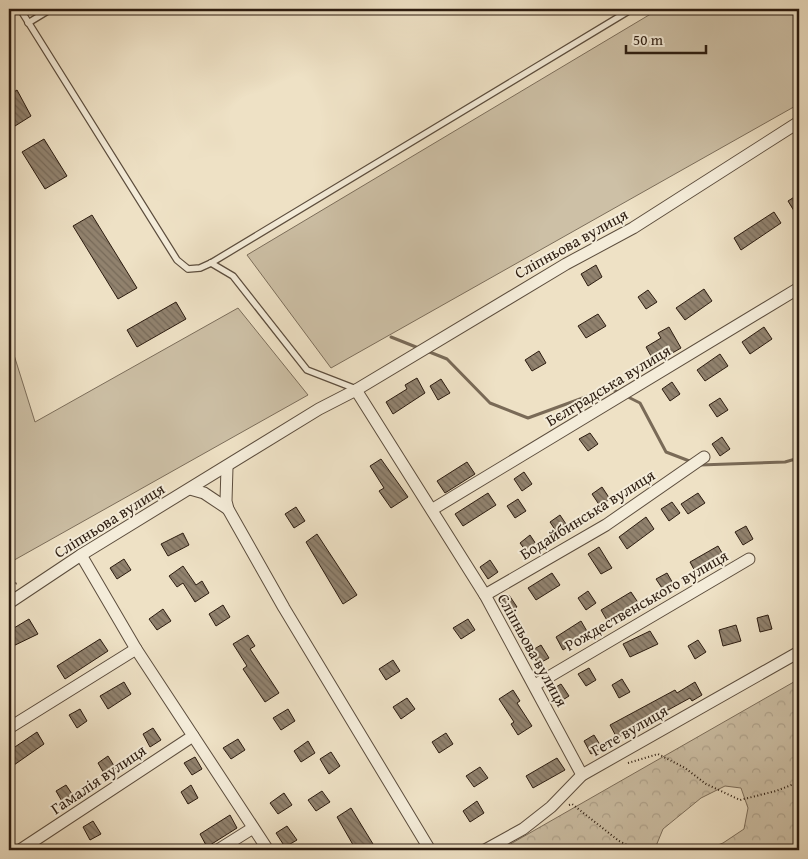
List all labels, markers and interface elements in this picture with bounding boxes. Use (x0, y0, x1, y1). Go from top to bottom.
scale bar (626, 22, 706, 54)
text: 50 m (633, 29, 664, 50)
street label: Сліпньова вулиця (510, 202, 632, 284)
street label: Бєлградська вулиця (541, 338, 675, 432)
street label: Бодайбинська вулиця (515, 463, 659, 565)
street label: Сліпньова вулиця (49, 476, 169, 564)
street label: Рождественського вулиця (560, 543, 732, 657)
street label: Сліпньова вулиця (492, 589, 574, 711)
street label: Гете вулиця (586, 698, 672, 762)
street label: Гамалія вулиця (45, 738, 151, 820)

